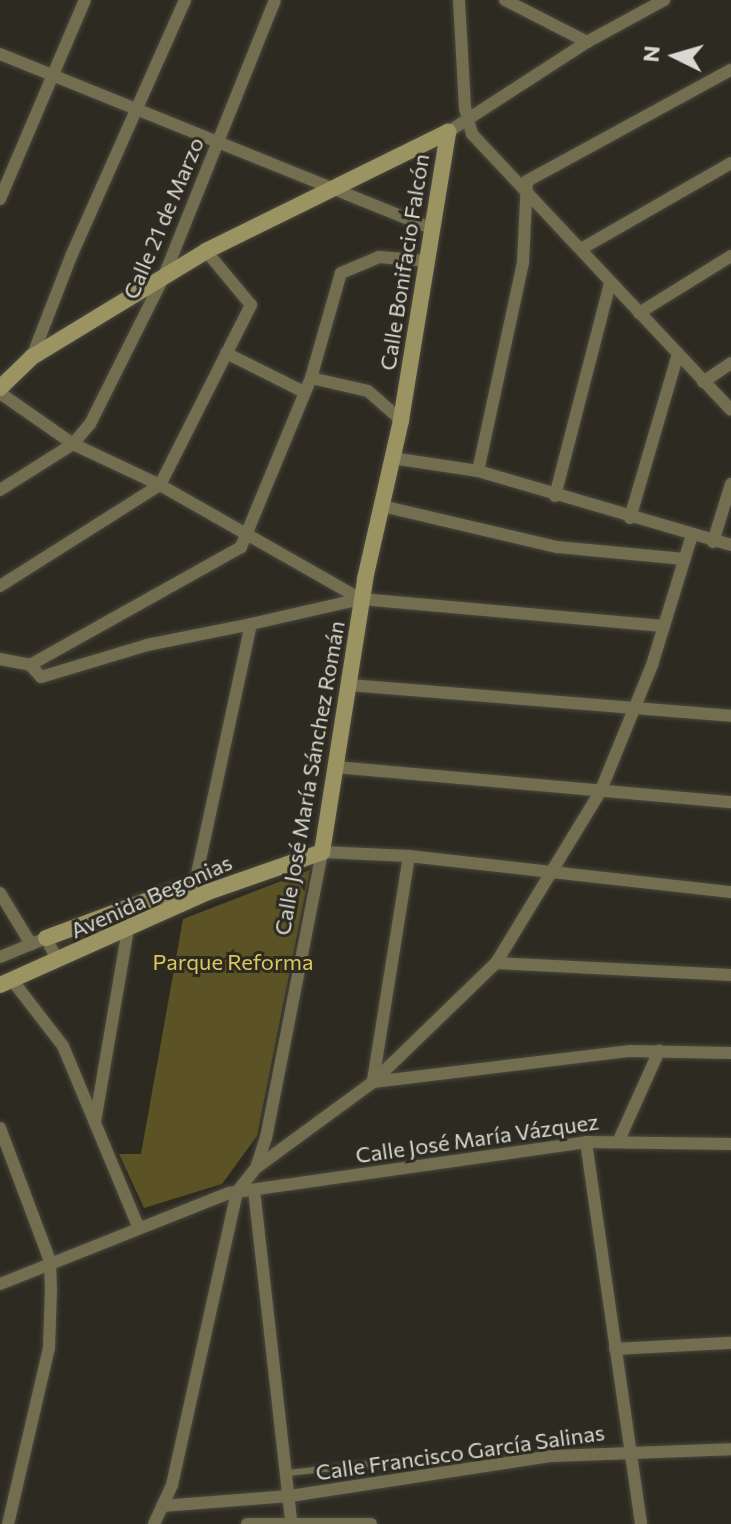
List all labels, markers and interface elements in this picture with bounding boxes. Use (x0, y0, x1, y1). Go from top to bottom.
north arrow (635, 16, 715, 96)
text: N (636, 44, 665, 63)
street label: Calle 21 de Marzo (117, 133, 209, 303)
street label: Calle Bonifacio Falcón (374, 152, 434, 372)
street label: Calle José María Sánchez Román (268, 619, 350, 937)
street label: Avenida Begonias (66, 849, 236, 943)
park label: Parque Reforma (153, 949, 313, 975)
street label: Calle José María Vázquez (354, 1108, 600, 1168)
street label: Calle Francisco García Salinas (314, 1419, 606, 1485)

